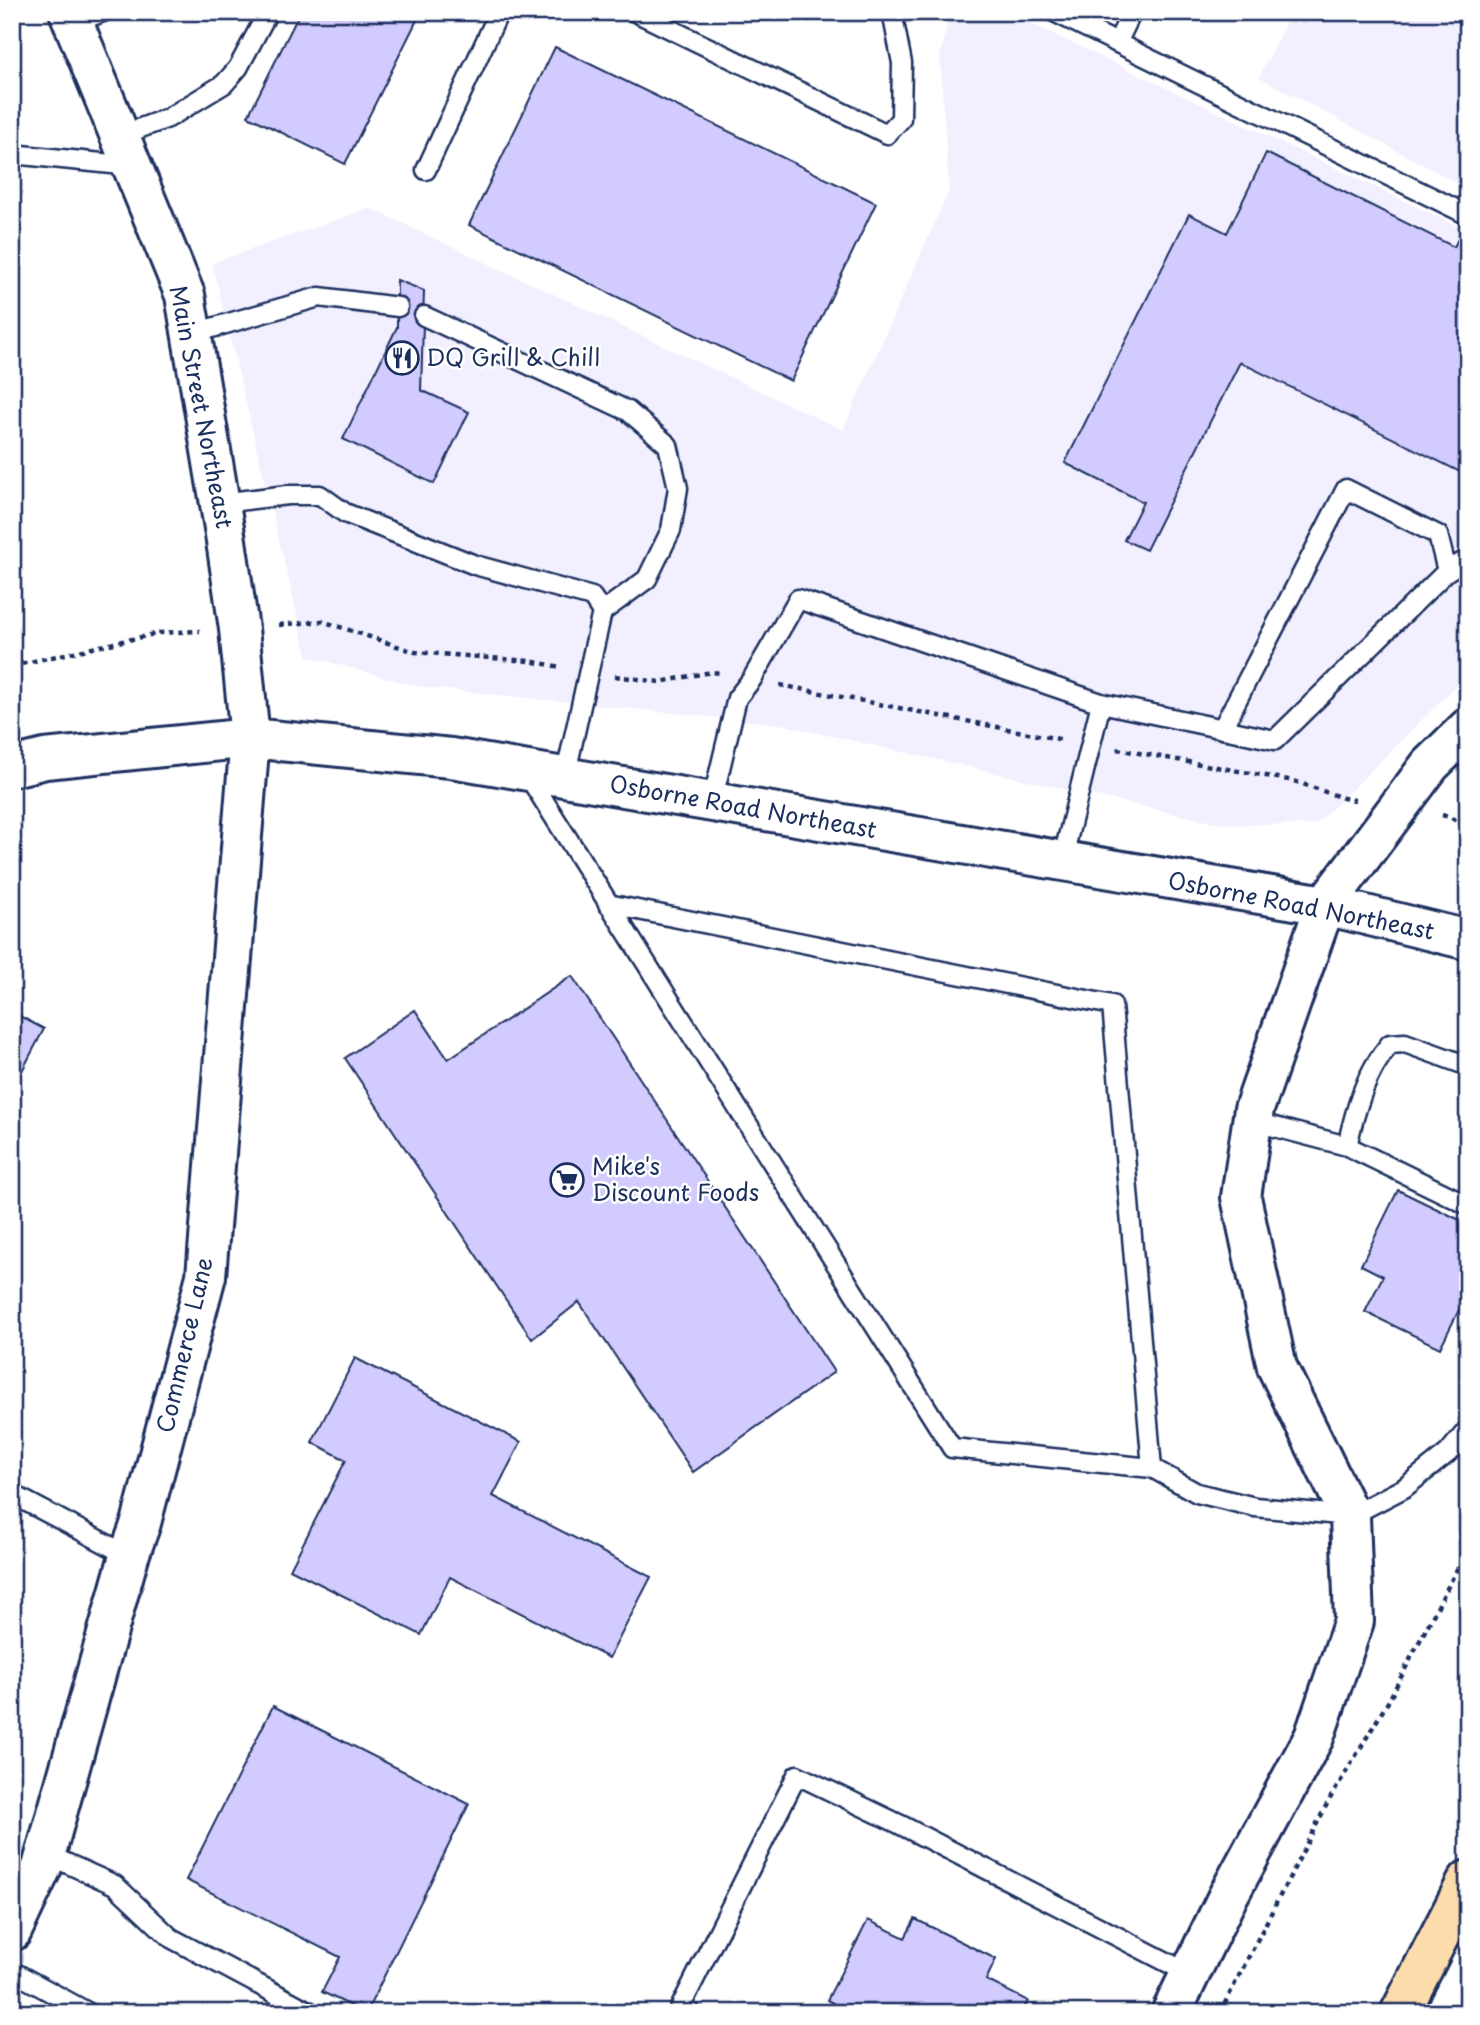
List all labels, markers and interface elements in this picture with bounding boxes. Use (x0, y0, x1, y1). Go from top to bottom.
street label: Main Street Northeast (162, 282, 243, 531)
restaurant icon: DQ Grill & Chill (383, 339, 421, 377)
place label: DQ Grill & Chill (426, 339, 600, 374)
street label: Osborne Road Northeast (607, 765, 879, 846)
street label: Osborne Road Northeast (1165, 862, 1437, 948)
place label: Mike's Discount Foods (592, 1148, 759, 1209)
supermarket icon: Mike's Discount Foods (548, 1161, 586, 1199)
street label: Commerce Lane (146, 1253, 221, 1436)

